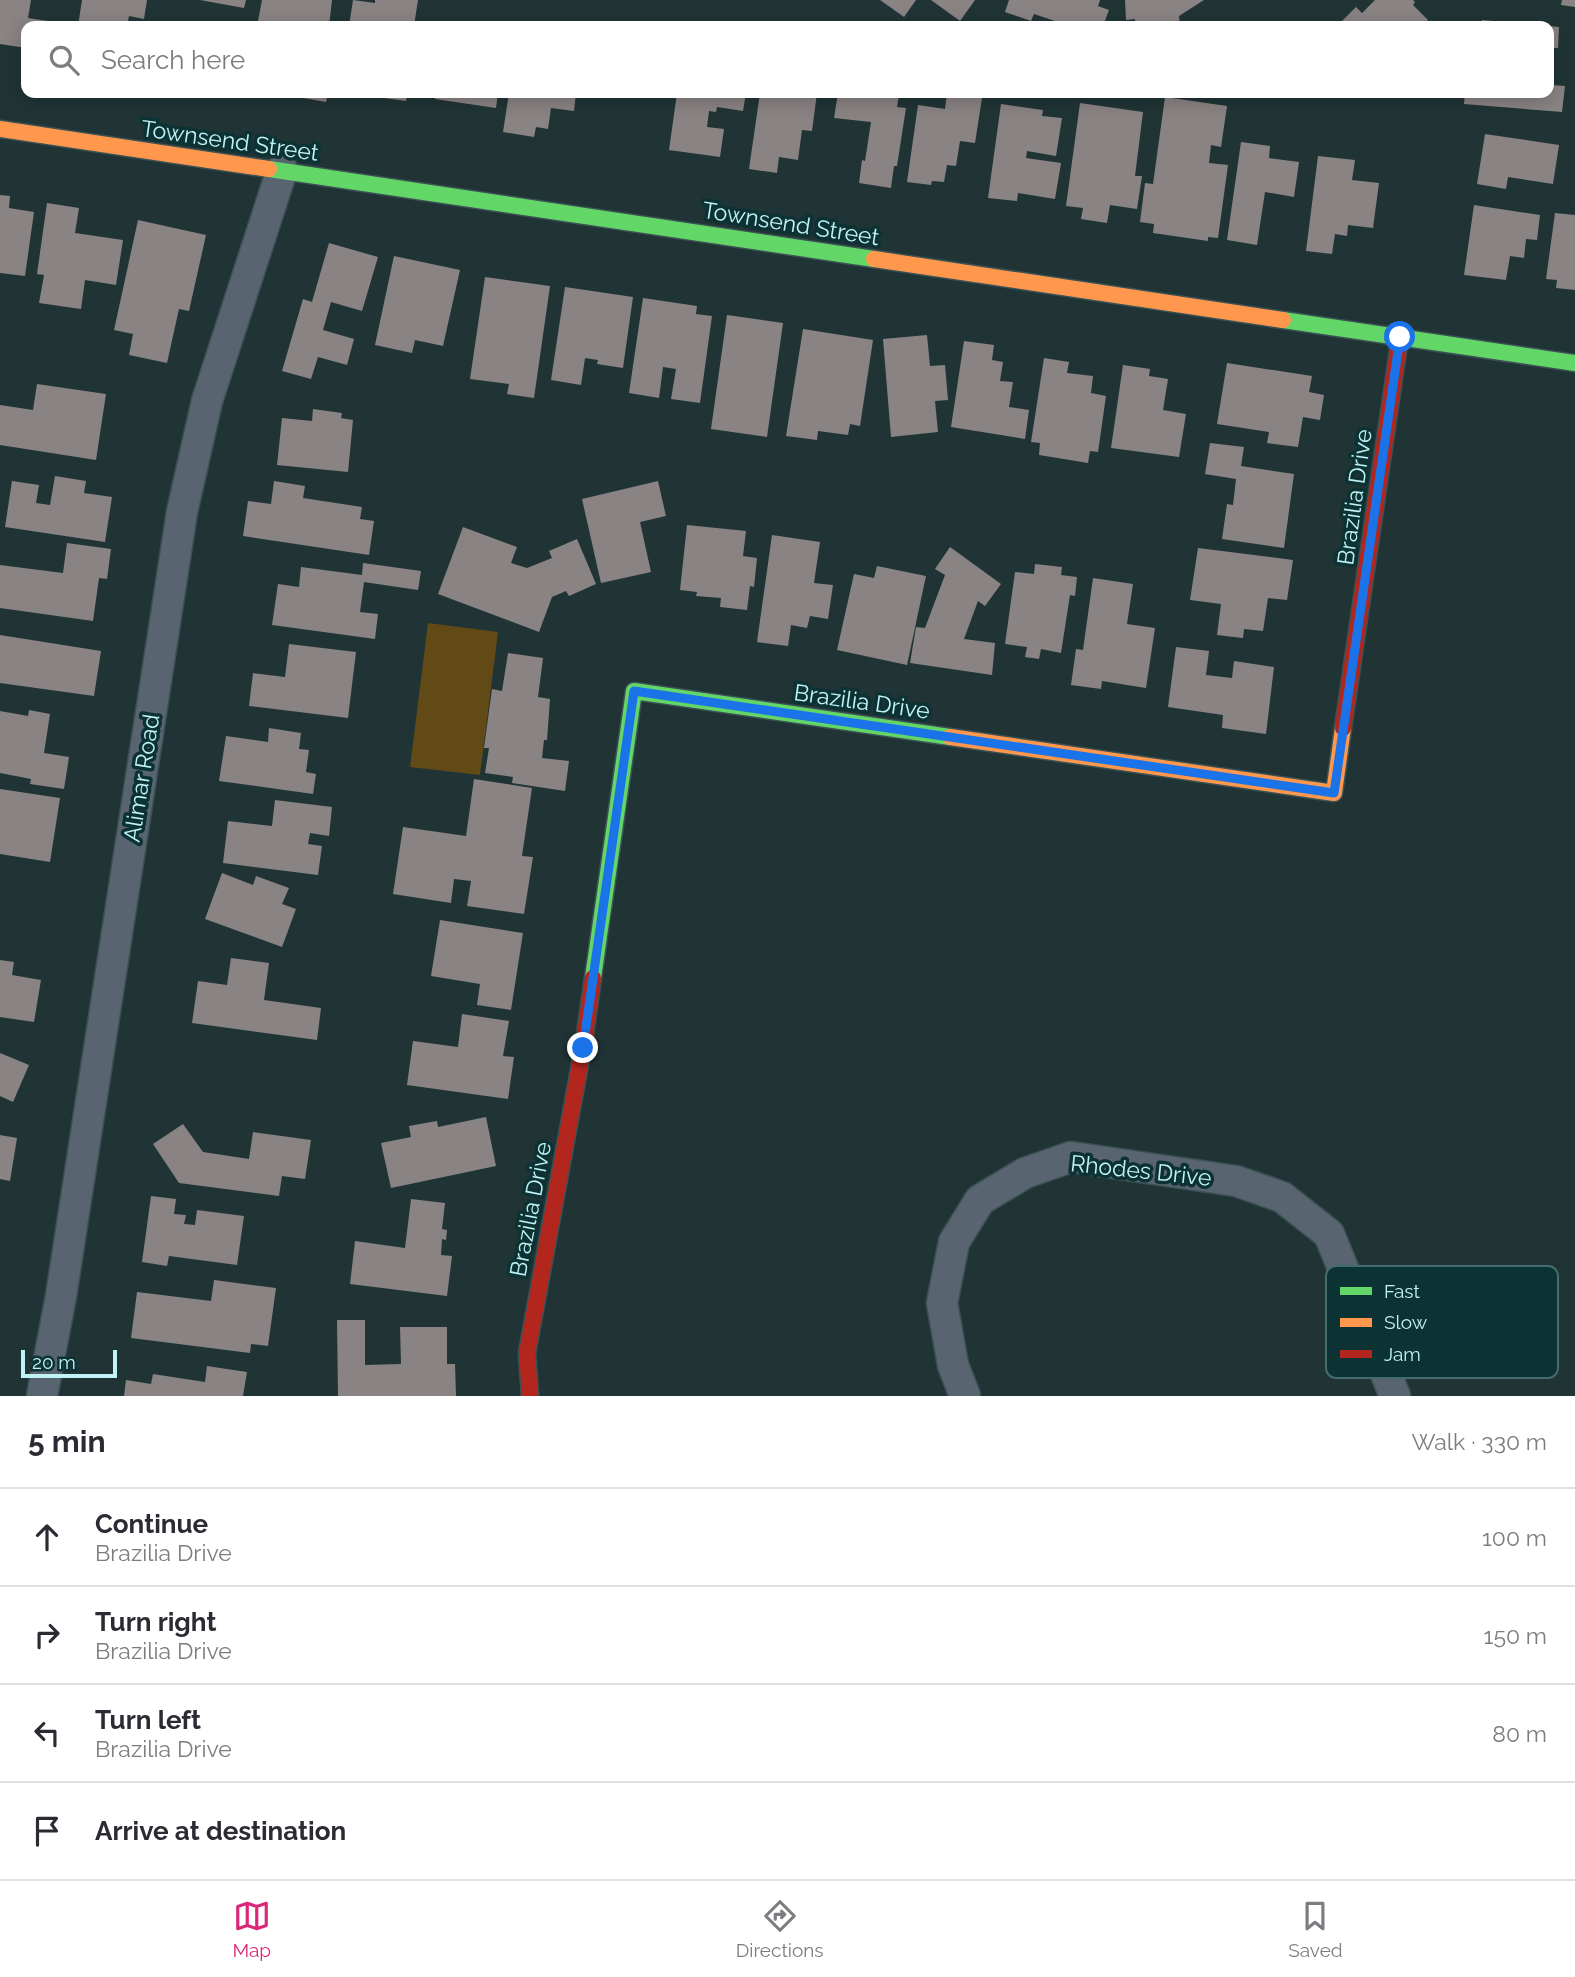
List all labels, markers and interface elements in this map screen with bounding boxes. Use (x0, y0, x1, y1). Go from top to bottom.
search box (21, 21, 1554, 98)
icon: search (45, 41, 83, 79)
text: Search here (101, 45, 245, 75)
street label: Townsend Street (140, 114, 321, 166)
street label: Townsend Street (701, 196, 882, 250)
route start (1384, 321, 1415, 352)
street label: Brazilia Drive (1331, 427, 1377, 567)
street label: Brazilia Drive (792, 678, 932, 724)
street label: Alimar Road (118, 712, 164, 844)
route end (567, 1032, 598, 1063)
street label: Brazilia Drive (504, 1139, 556, 1279)
street label: Rhodes Drive (1069, 1149, 1213, 1191)
legend (1326, 1266, 1558, 1378)
text: Fast (1384, 1280, 1420, 1302)
text: Slow (1384, 1311, 1428, 1333)
text: Jam (1384, 1343, 1421, 1365)
scale bar (21, 1347, 117, 1379)
text: 20 m (32, 1351, 76, 1373)
text: 5 min (28, 1424, 106, 1459)
text: Walk · 330 m (1411, 1428, 1547, 1455)
text: Continue (95, 1509, 208, 1539)
icon: ahead (28, 1518, 66, 1556)
text: 100 m (1482, 1524, 1547, 1551)
text: Brazilia Drive (95, 1539, 232, 1566)
text: Turn right (95, 1607, 216, 1637)
icon: right (28, 1616, 66, 1654)
text: 150 m (1484, 1622, 1547, 1649)
text: Brazilia Drive (95, 1637, 232, 1664)
text: Turn left (95, 1705, 201, 1735)
icon: left (28, 1714, 66, 1752)
text: 80 m (1492, 1720, 1547, 1747)
text: Brazilia Drive (95, 1735, 232, 1762)
icon: arrive (28, 1812, 66, 1850)
text: Arrive at destination (95, 1816, 346, 1846)
tab: Map (232, 1897, 271, 1961)
tab: Directions (736, 1897, 824, 1961)
tab: Saved (1288, 1897, 1343, 1961)

